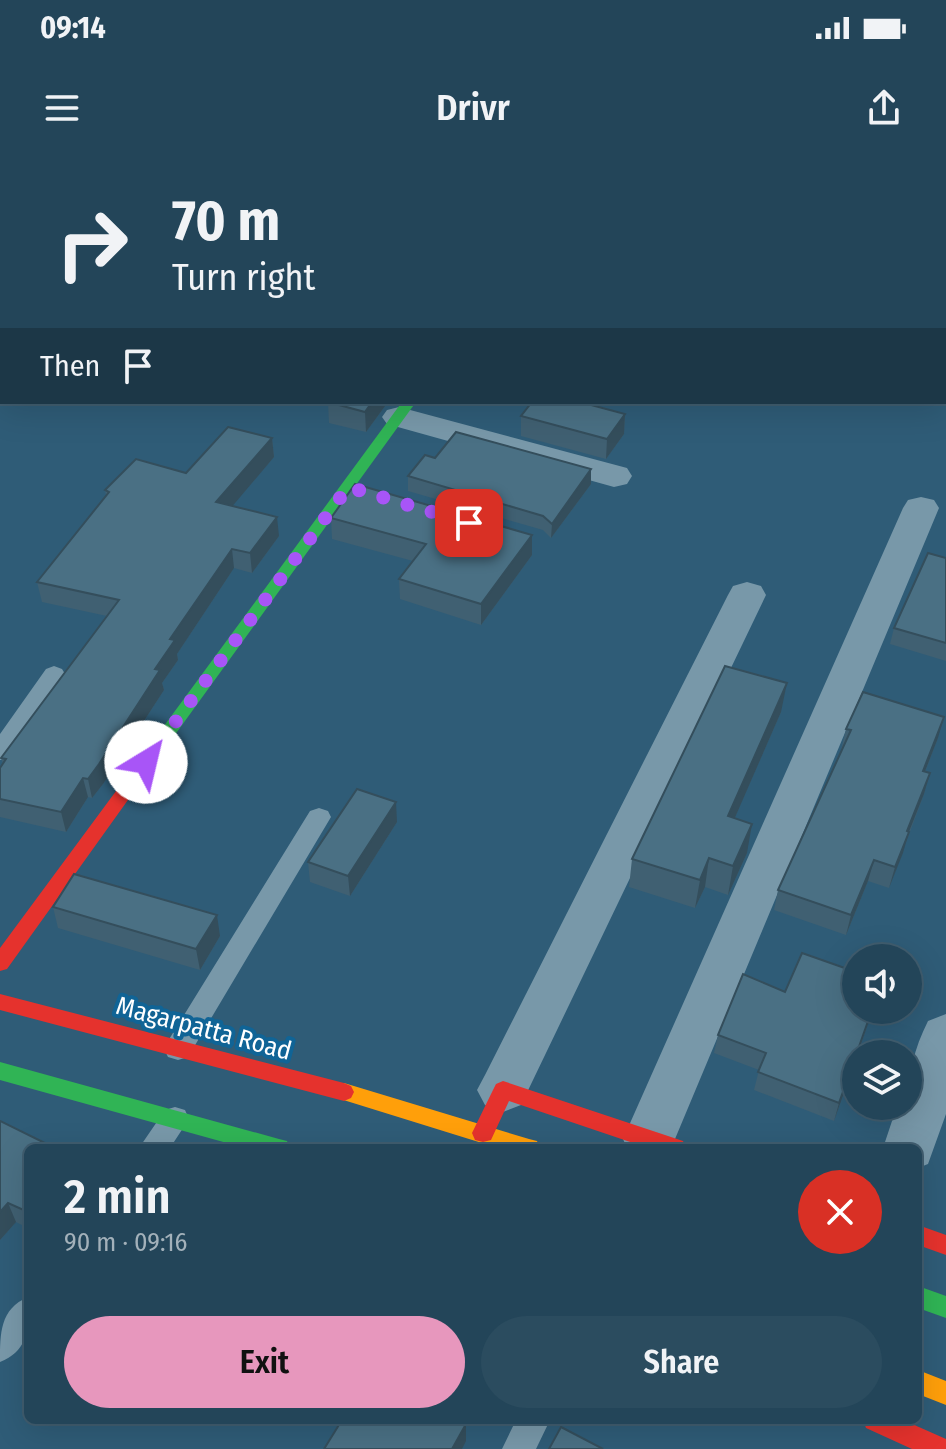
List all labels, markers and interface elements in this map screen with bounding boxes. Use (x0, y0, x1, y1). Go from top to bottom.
text: 09:14 (40, 10, 106, 46)
icon: menu (40, 86, 84, 130)
text: Drivr (436, 86, 510, 130)
icon: share (862, 86, 906, 130)
text: 70 m (172, 188, 280, 255)
icon: right (40, 192, 144, 296)
text: Turn right (172, 256, 315, 300)
icon: arrive (116, 344, 160, 388)
text: Then (40, 348, 100, 384)
pin (435, 489, 503, 557)
icon: arrive (447, 501, 491, 545)
position arrow (104, 720, 188, 804)
map controls (842, 944, 922, 1120)
button: sound (842, 944, 922, 1024)
street label: Magarpatta Road (113, 990, 295, 1067)
button: layers (842, 1040, 922, 1120)
text: 2 min (64, 1168, 171, 1226)
button: close (798, 1170, 882, 1254)
text: 90 m · 09:16 (64, 1227, 187, 1258)
button: Exit (64, 1316, 465, 1408)
button: Share (481, 1316, 882, 1408)

